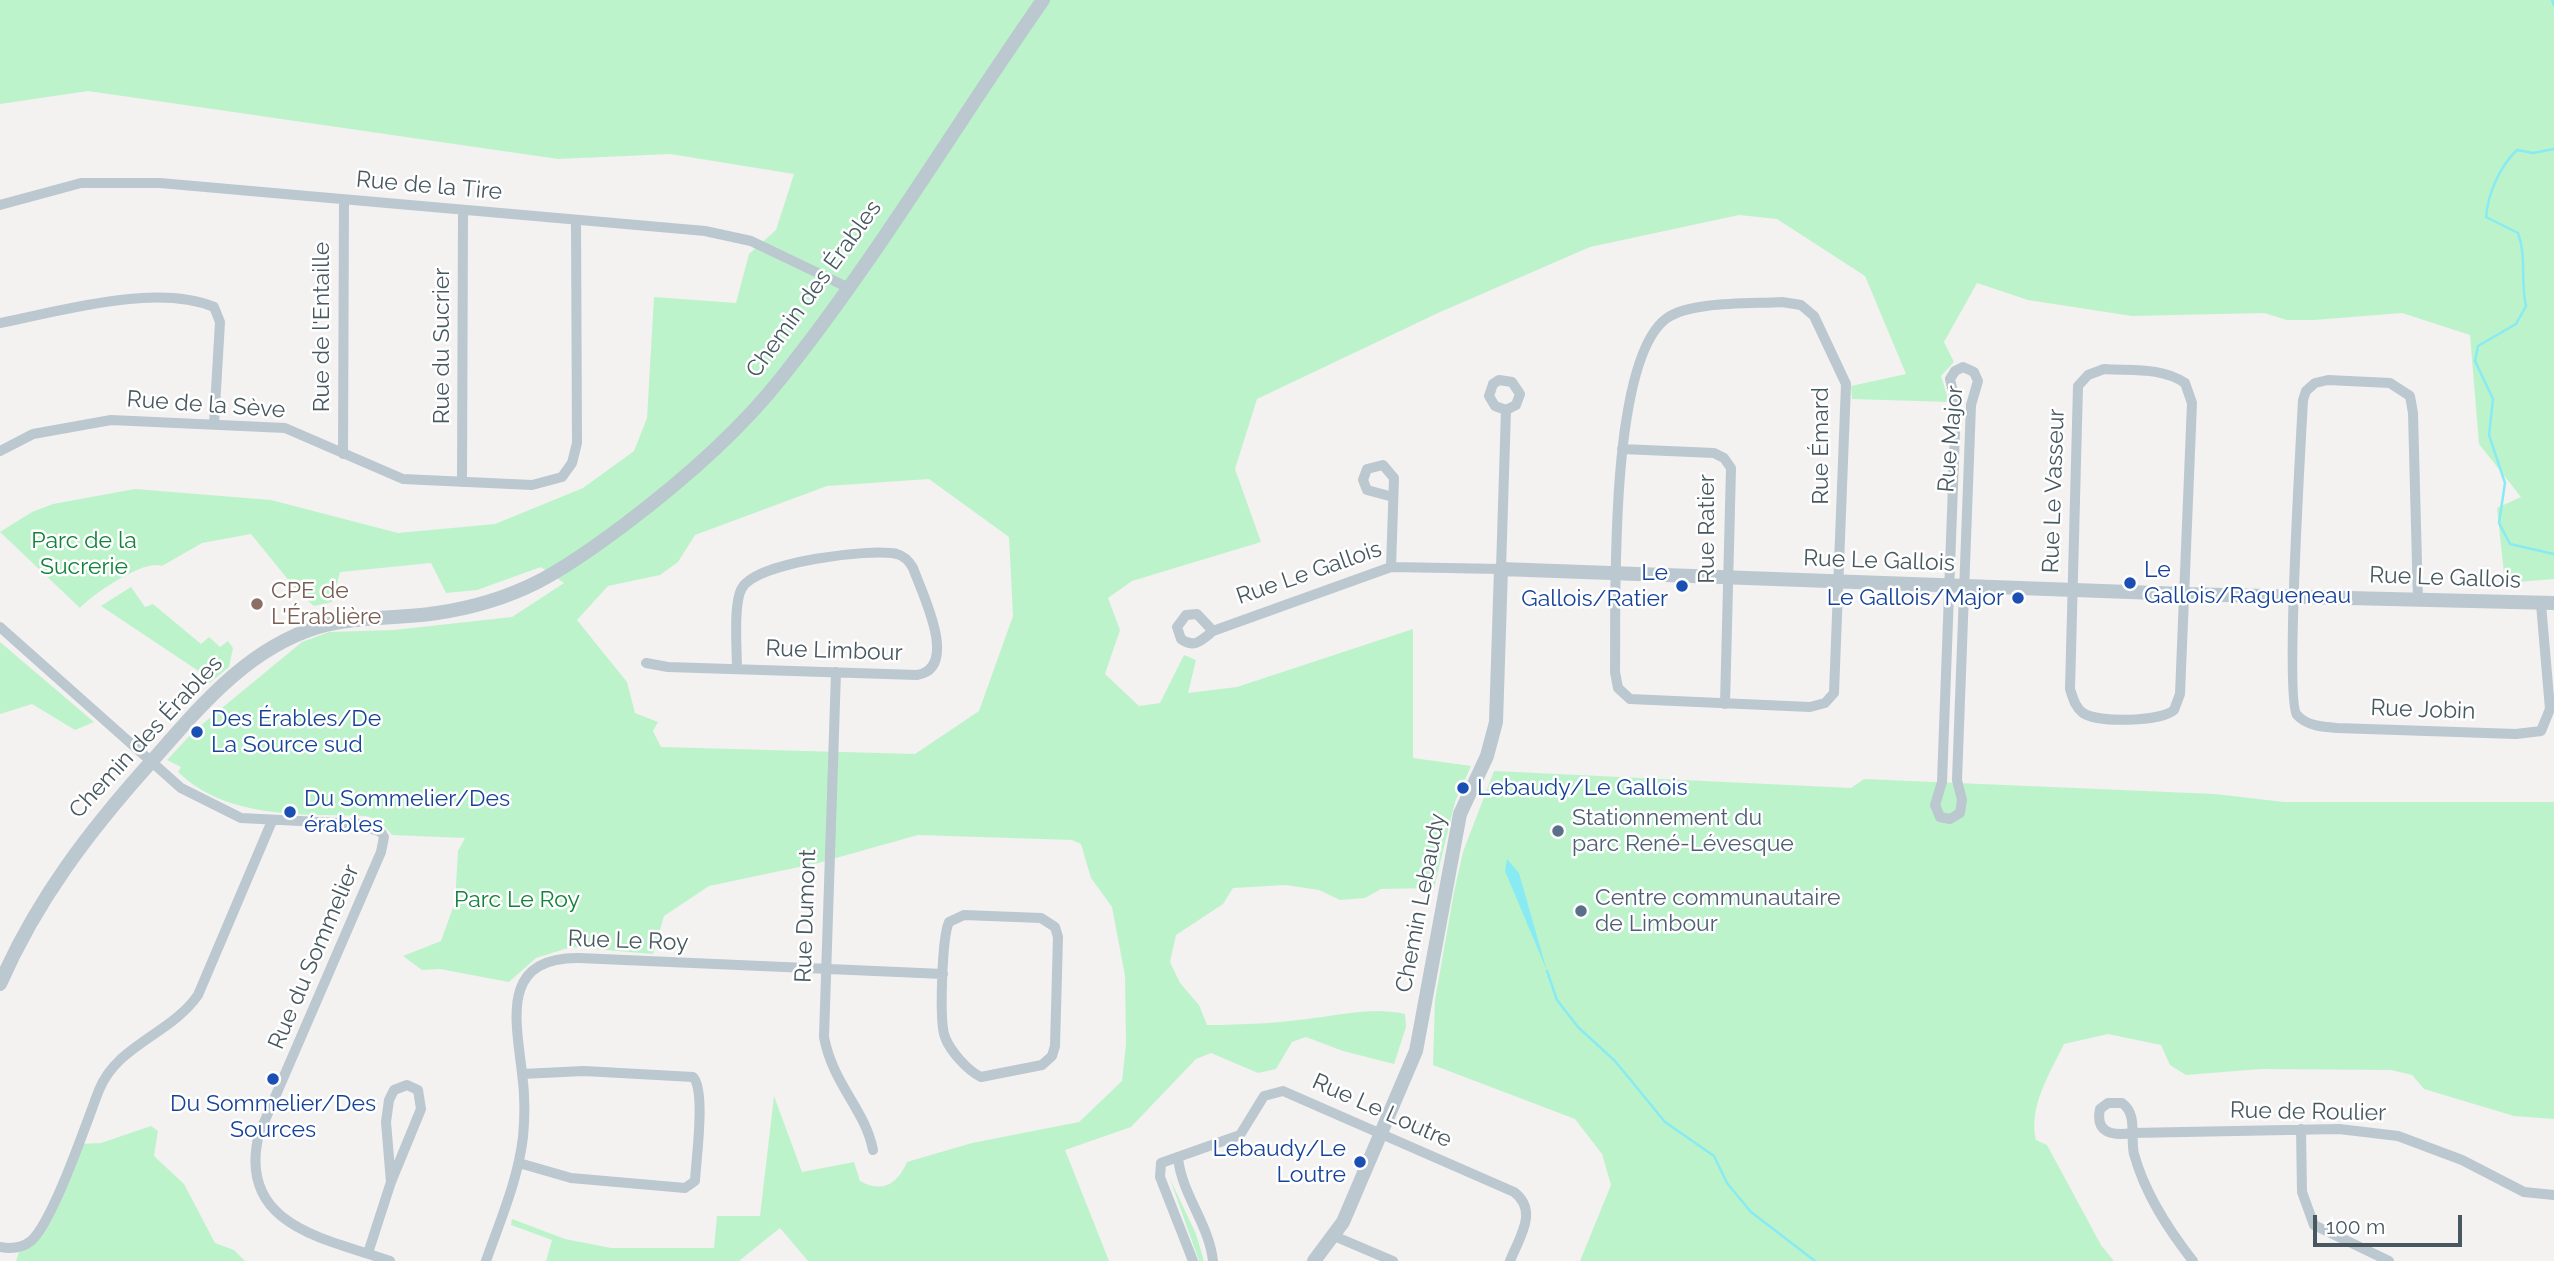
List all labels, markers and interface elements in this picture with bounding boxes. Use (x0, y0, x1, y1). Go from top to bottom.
street label: Rue de la Tire (355, 166, 503, 206)
street label: Chemin des Érables (740, 195, 888, 383)
street label: Rue de l'Entaille (308, 242, 336, 412)
street label: Rue du Sucrier (428, 268, 456, 424)
street label: Rue Major (1933, 384, 1969, 494)
street label: Rue de la Sève (126, 386, 286, 424)
street label: Rue Émard (1807, 387, 1835, 505)
street label: Rue Le Vasseur (2037, 408, 2071, 574)
street label: Rue Ratier (1693, 474, 1721, 584)
park label: Parc de la Sucrerie (31, 527, 137, 581)
street label: Rue Le Gallois (1233, 535, 1385, 611)
street label: Rue Le Gallois (1803, 545, 1955, 577)
place label: Le Gallois/Ragueneau (2144, 556, 2351, 610)
place label: Le Gallois/Ratier (1521, 559, 1668, 613)
street label: Rue Le Gallois (2369, 562, 2521, 594)
marker: Le Gallois/Ragueneau (2122, 575, 2138, 591)
place label: CPE de L'Érablière (271, 577, 381, 631)
marker: Le Gallois/Ratier (1674, 578, 1690, 594)
place label: Le Gallois/Major (1827, 584, 2004, 612)
marker: Le Gallois/Major (2010, 590, 2026, 606)
marker: CPE de L'Érablière (249, 596, 265, 612)
street label: Rue Limbour (765, 635, 903, 667)
street label: Chemin des Érables (63, 650, 229, 824)
street label: Rue Jobin (2370, 694, 2476, 726)
place label: Des Érables/De La Source sud (211, 705, 381, 759)
marker: Des Érables/De La Source sud (189, 724, 205, 740)
place label: Lebaudy/Le Gallois (1477, 774, 1688, 802)
marker: Lebaudy/Le Gallois (1455, 780, 1471, 796)
place label: Du Sommelier/Des érables (304, 785, 510, 839)
marker: Du Sommelier/Des érables (282, 804, 298, 820)
place label: Stationnement du parc René-Lévesque (1572, 804, 1794, 858)
street label: Chemin Lebaudy (1390, 811, 1452, 995)
marker: Stationnement du parc René-Lévesque (1550, 823, 1566, 839)
street label: Rue Dumont (790, 849, 822, 983)
street label: Rue du Sommelier (263, 860, 365, 1054)
place label: Centre communautaire de Limbour (1595, 884, 1841, 938)
park label: Parc Le Roy (454, 886, 580, 914)
marker: Centre communautaire de Limbour (1573, 903, 1589, 919)
street label: Rue Le Roy (567, 925, 689, 957)
street label: Rue Le Loutre (1308, 1068, 1456, 1154)
marker: Du Sommelier/Des Sources (265, 1071, 281, 1087)
place label: Du Sommelier/Des Sources (170, 1090, 376, 1144)
street label: Rue de Roulier (2230, 1097, 2386, 1127)
place label: Lebaudy/Le Loutre (1213, 1135, 1346, 1189)
marker: Lebaudy/Le Loutre (1352, 1154, 1368, 1170)
scale bar (2316, 1202, 2465, 1246)
text: 100 m (2326, 1214, 2385, 1239)

